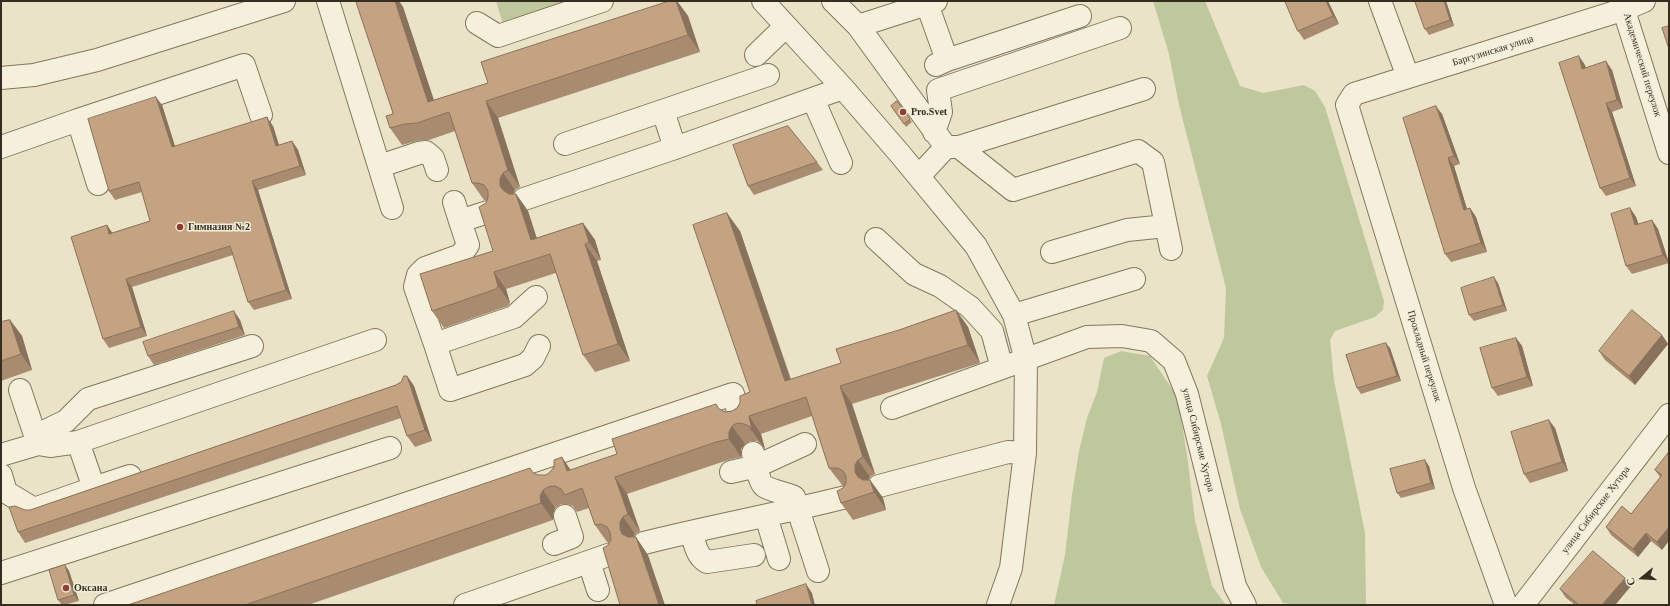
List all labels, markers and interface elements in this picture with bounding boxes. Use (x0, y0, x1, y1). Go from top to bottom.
street label: Академический переулок (1620, 12, 1664, 118)
street label: Баргузинская улица (1451, 33, 1535, 69)
place label: Pro.Svet (911, 106, 947, 118)
marker: Pro.Svet (898, 107, 908, 117)
place label: Гимназия №2 (188, 221, 250, 233)
marker: Гимназия №2 (175, 222, 185, 232)
street label: Прохладный переулок (1404, 309, 1444, 403)
street label: улица Сибирские Хутора (1179, 387, 1217, 493)
street label: улица Сибирские Хутора (1559, 464, 1633, 556)
north arrow (1622, 558, 1662, 598)
text: С (1624, 576, 1638, 587)
place label: Оксана (74, 582, 108, 594)
marker: Оксана (61, 583, 71, 593)

